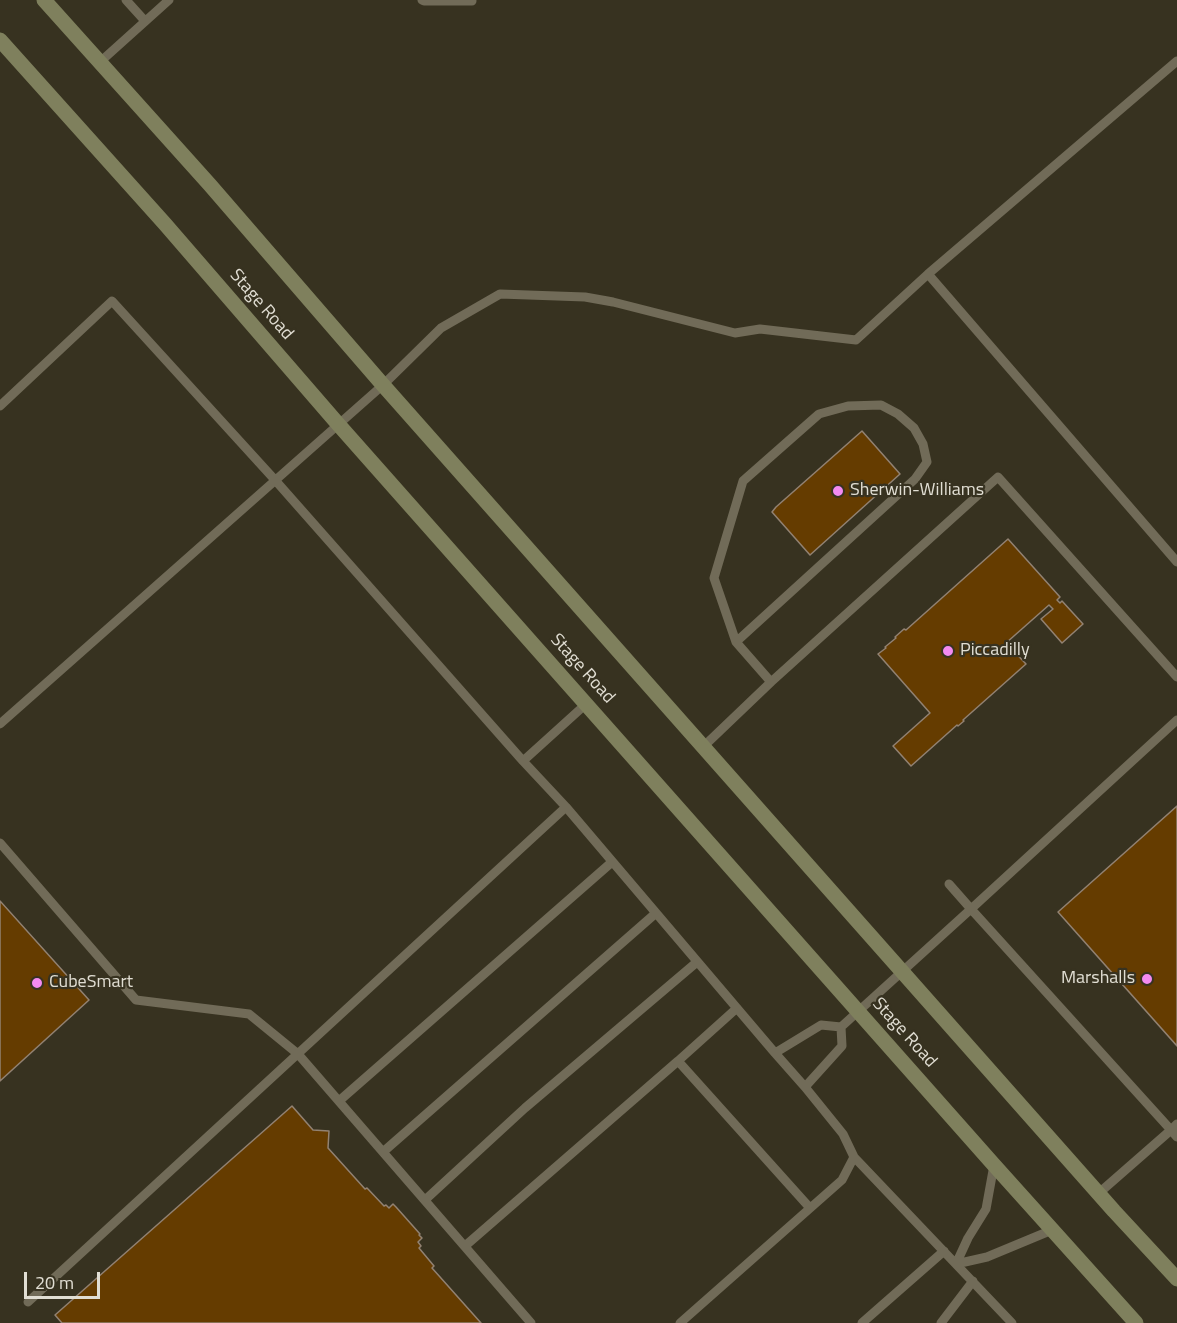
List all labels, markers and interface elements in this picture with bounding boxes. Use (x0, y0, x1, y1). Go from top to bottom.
street label: Stage Road (225, 265, 297, 345)
place label: Sherwin-Williams (850, 480, 984, 502)
marker: Sherwin-Williams (831, 484, 845, 498)
street label: Stage Road (545, 630, 619, 708)
place label: Piccadilly (960, 640, 1030, 662)
marker: Piccadilly (941, 644, 955, 658)
place label: Marshalls (1061, 968, 1135, 990)
place label: CubeSmart (49, 972, 133, 994)
marker: Marshalls (1140, 972, 1154, 986)
marker: CubeSmart (30, 976, 44, 990)
street label: Stage Road (867, 994, 941, 1072)
scale bar (27, 1260, 104, 1298)
text: 20 m (35, 1269, 74, 1296)

